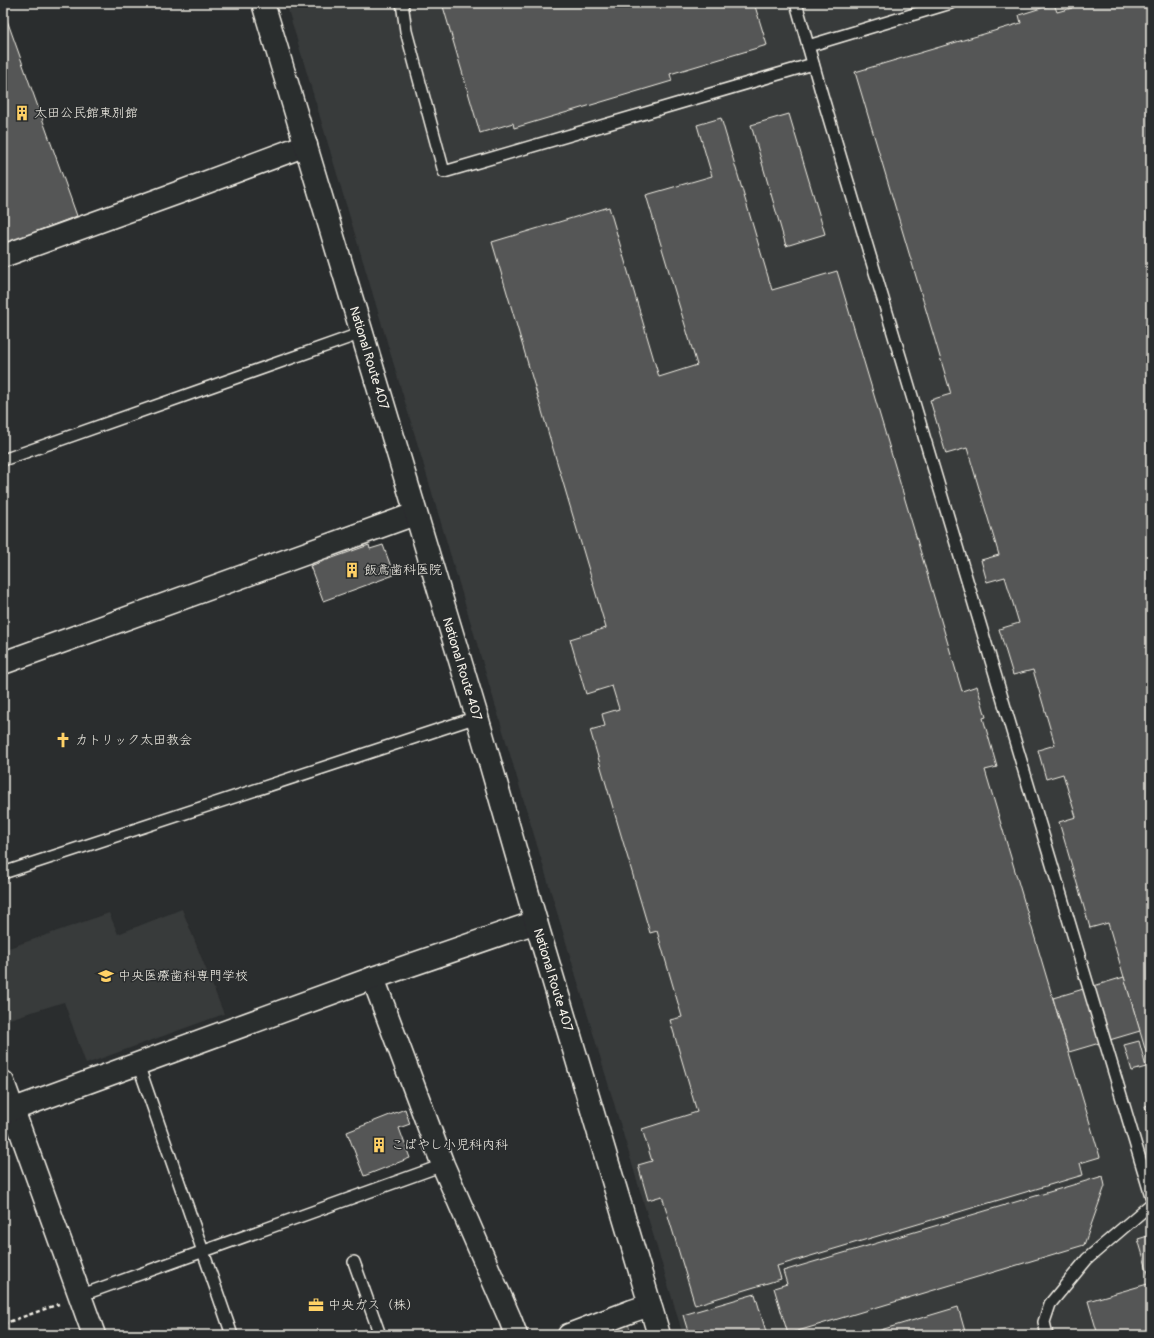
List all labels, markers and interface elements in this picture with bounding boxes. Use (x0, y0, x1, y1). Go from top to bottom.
building icon: 太田公民館東別館 (13, 104, 31, 122)
place label: 太田公民館東別館 (34, 105, 138, 121)
street label: National Route 407 (346, 305, 392, 412)
building icon: 飯鳶歯科医院 (343, 561, 361, 579)
place label: 飯鳶歯科医院 (364, 562, 442, 578)
street label: National Route 407 (439, 616, 485, 723)
church icon: カトリック太田教会 (54, 731, 72, 749)
place label: カトリック太田教会 (75, 732, 192, 748)
street label: National Route 407 (530, 927, 576, 1034)
school or university icon: 中央医療歯科専門学校 (97, 967, 115, 985)
place label: 中央医療歯科専門学校 (118, 968, 248, 984)
building icon: こばやし小児科内科 (370, 1136, 388, 1154)
place label: こばやし小児科内科 (391, 1137, 508, 1153)
office icon: 中央ガス（株） (307, 1296, 325, 1314)
place label: 中央ガス（株） (328, 1297, 419, 1313)

